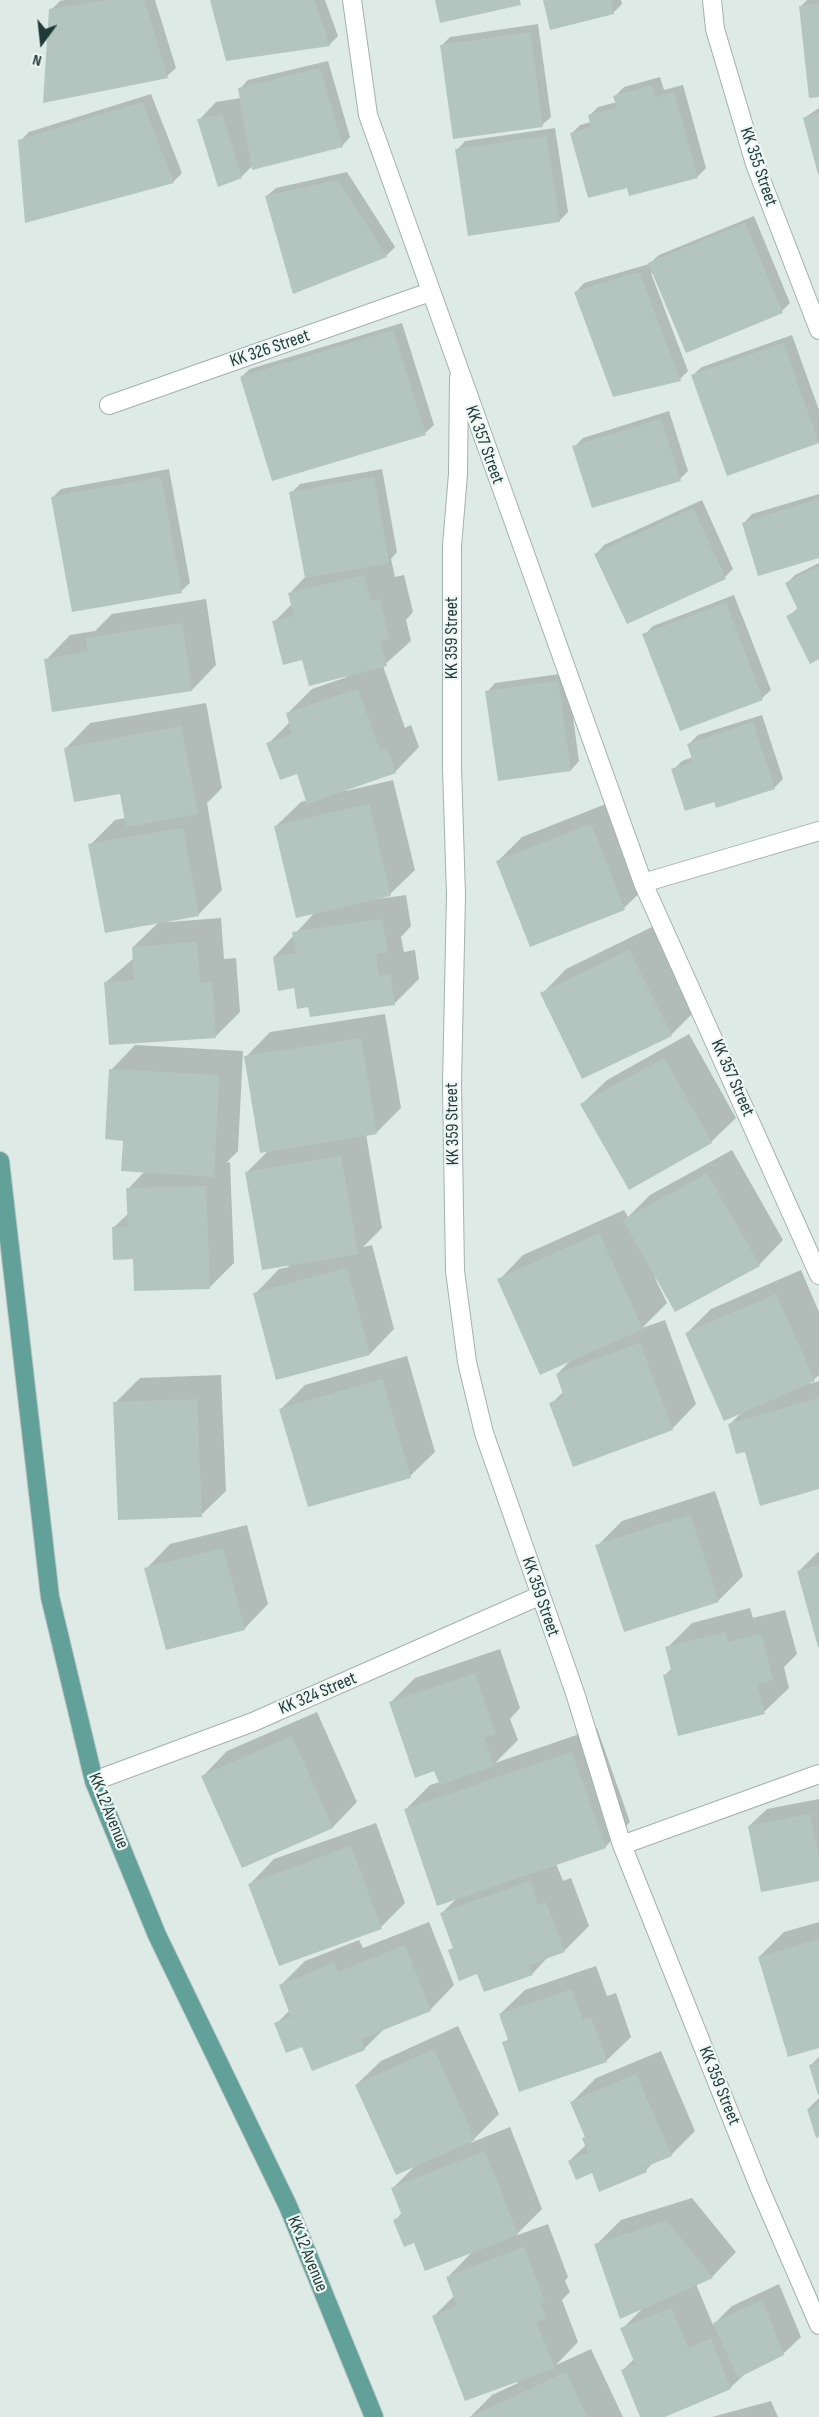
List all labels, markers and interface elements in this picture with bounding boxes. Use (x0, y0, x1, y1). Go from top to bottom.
north arrow (12, 12, 72, 72)
text: N (31, 50, 44, 70)
street label: KK 355 Street (734, 125, 782, 209)
street label: KK 326 Street (227, 325, 313, 373)
street label: KK 357 Street (460, 403, 508, 487)
street label: KK 359 Street (441, 597, 463, 679)
street label: KK 357 Street (705, 1036, 759, 1120)
street label: KK 359 Street (441, 1082, 465, 1166)
street label: KK 359 Street (516, 1554, 564, 1640)
street label: KK 324 Street (276, 1668, 360, 1720)
street label: KK 12 Avenue (83, 1770, 133, 1852)
street label: KK 359 Street (693, 2044, 745, 2128)
street label: KK 12 Avenue (282, 2213, 332, 2295)

